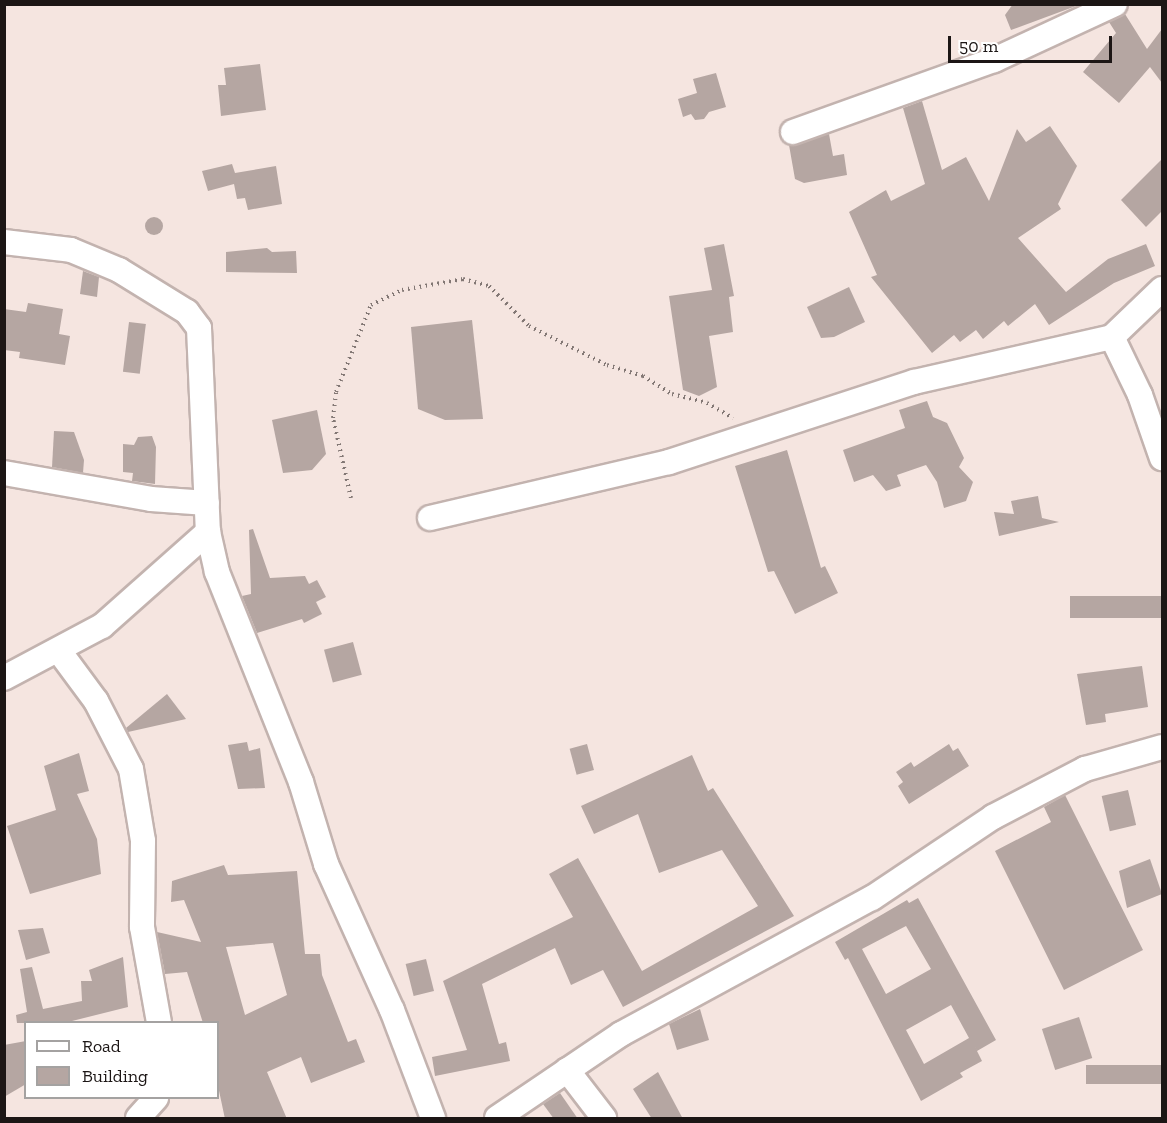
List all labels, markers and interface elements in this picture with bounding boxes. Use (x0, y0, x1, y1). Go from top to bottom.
scale bar (951, 24, 1114, 62)
text: 50 m (959, 35, 998, 57)
legend (24, 1021, 219, 1099)
text: Road (82, 1035, 121, 1057)
text: Building (82, 1065, 148, 1087)

